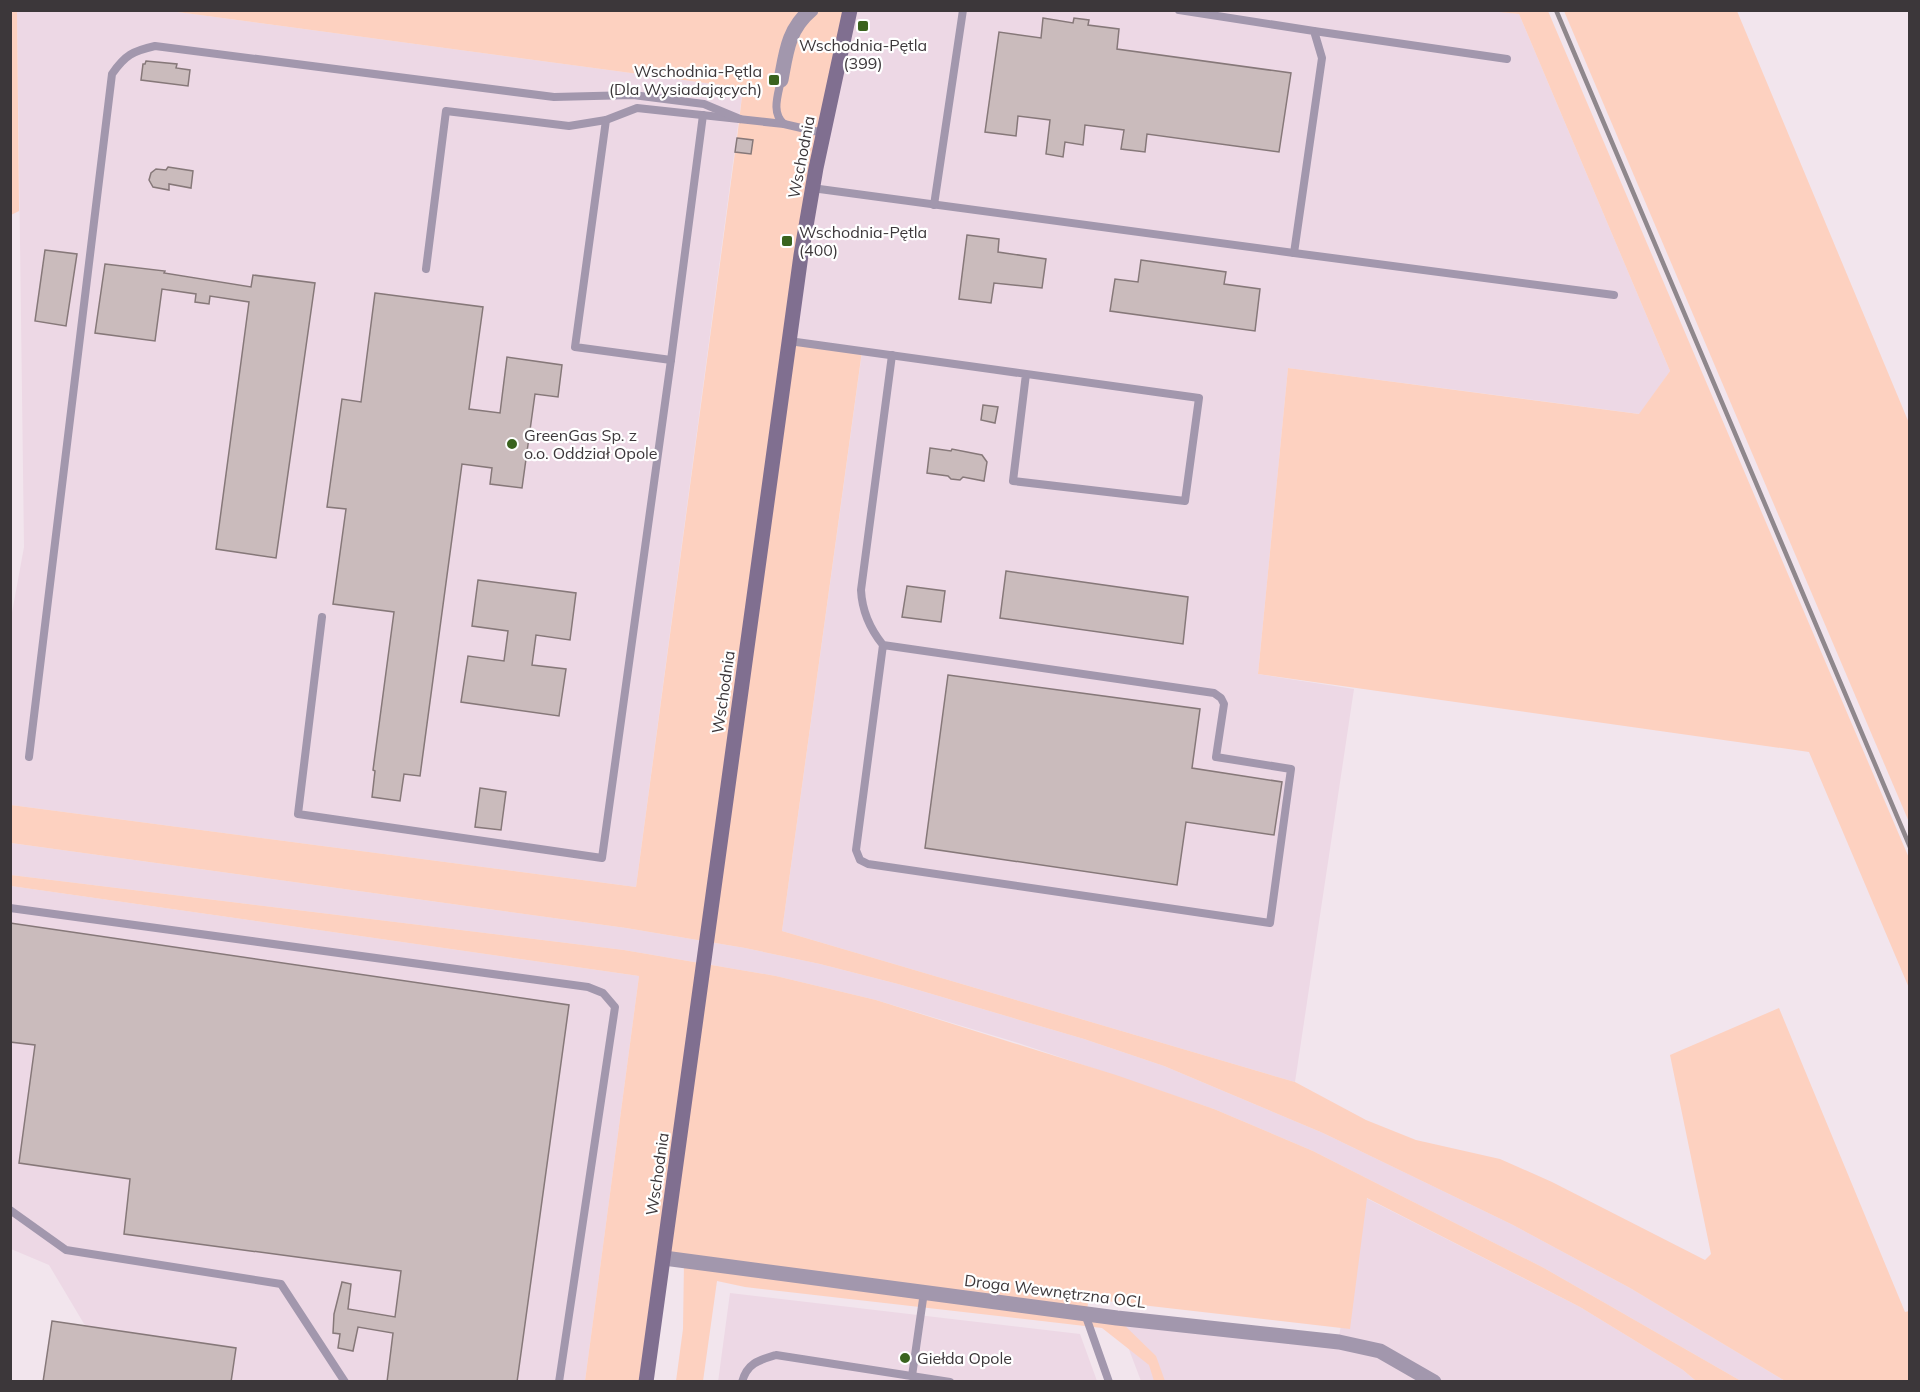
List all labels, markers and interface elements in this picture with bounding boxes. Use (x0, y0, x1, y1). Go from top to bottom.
marker: Wschodnia-Pętla (399) (856, 19, 870, 33)
place label: Wschodnia-Pętla (399) (799, 35, 927, 73)
place label: Wschodnia-Pętla (Dla Wysiadających) (609, 61, 762, 99)
marker: Wschodnia-Pętla (Dla Wysiadających) (767, 73, 781, 87)
street label: Wschodnia (783, 114, 819, 200)
place label: Wschodnia-Pętla (400) (799, 222, 927, 260)
marker: Wschodnia-Pętla (400) (780, 234, 794, 248)
place label: GreenGas Sp. z o.o. Oddział Opole (524, 425, 658, 463)
marker: GreenGas Sp. z o.o. Oddział Opole (505, 437, 519, 451)
street label: Wschodnia (707, 649, 739, 735)
street label: Wschodnia (641, 1131, 673, 1217)
street label: Droga Wewnętrzna OCL (963, 1270, 1147, 1312)
place label: Giełda Opole (917, 1348, 1012, 1368)
marker: Giełda Opole (898, 1351, 912, 1365)

